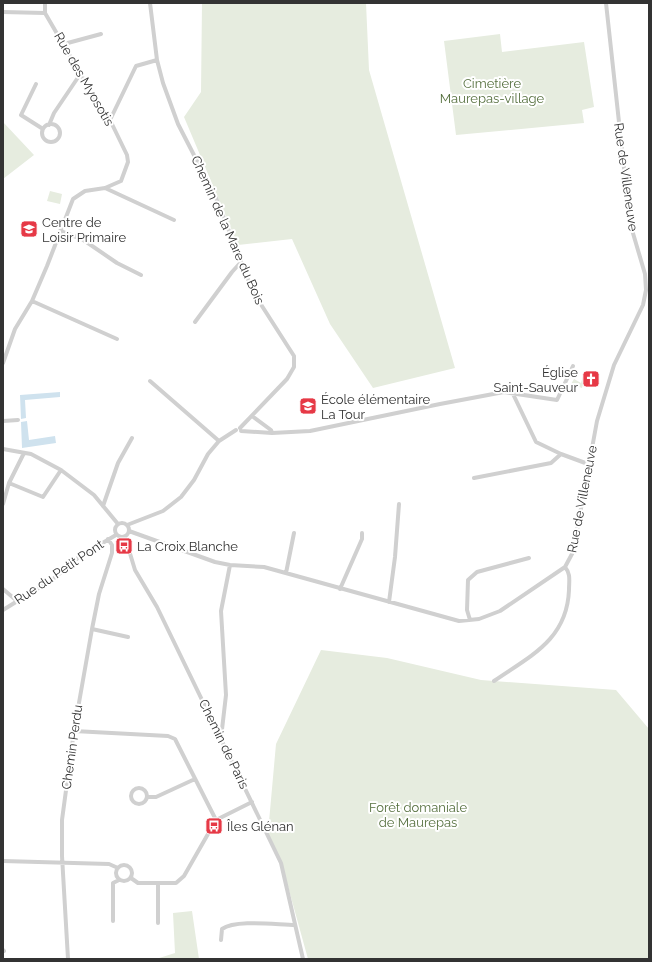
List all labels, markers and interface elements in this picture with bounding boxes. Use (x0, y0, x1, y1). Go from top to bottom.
street label: Rue des Myosotis (51, 29, 117, 129)
park label: Cimetière Maurepas-village (440, 76, 545, 106)
street label: Rue de Villeneuve (611, 122, 641, 233)
street label: Chemin de la Mare du Bois (188, 153, 268, 307)
place label: Centre de Loisir Primaire (42, 215, 126, 245)
school or university icon: Centre de Loisir Primaire (19, 219, 39, 239)
place label: Église Saint-Sauveur (494, 365, 578, 395)
church icon: Église Saint-Sauveur (581, 369, 601, 389)
place label: École élémentaire La Tour (321, 392, 431, 422)
school or university icon: École élémentaire La Tour (298, 396, 318, 416)
street label: Rue de Villeneuve (564, 444, 600, 554)
street label: Rue du Petit Pont (12, 536, 107, 607)
bus stop icon: La Croix Blanche (114, 536, 134, 556)
place label: La Croix Blanche (137, 539, 238, 554)
street label: Chemin de Paris (196, 697, 252, 791)
street label: Chemin Perdu (59, 704, 85, 790)
park label: Forêt domaniale de Maurepas (369, 800, 467, 830)
bus stop icon: Îles Glénan (204, 816, 224, 836)
place label: Îles Glénan (227, 819, 294, 834)

